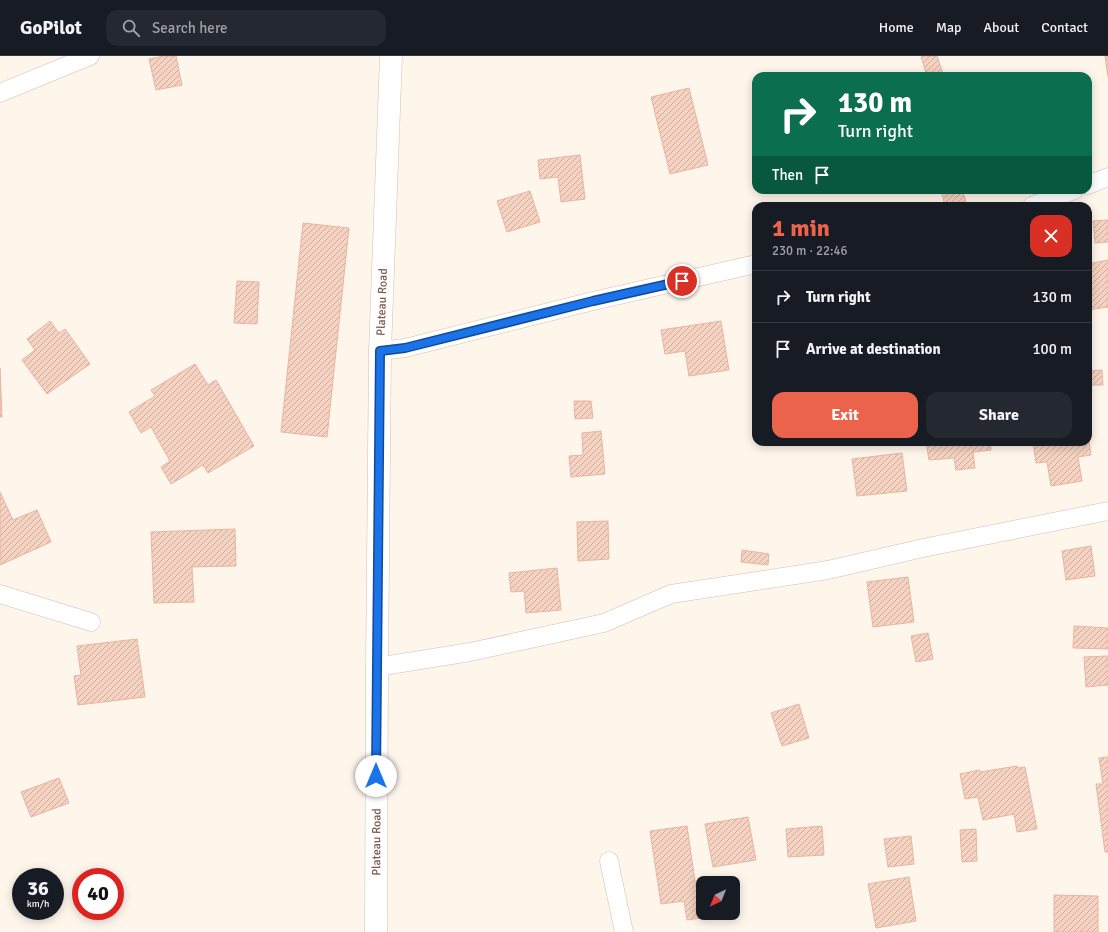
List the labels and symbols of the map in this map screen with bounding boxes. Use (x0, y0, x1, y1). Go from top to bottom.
pin (665, 264, 699, 298)
street label: Plateau Road (374, 268, 391, 336)
position arrow (355, 755, 397, 797)
street label: Plateau Road (369, 808, 384, 876)
speed limit sign: 40 (72, 868, 124, 920)
north arrow (696, 876, 740, 920)

